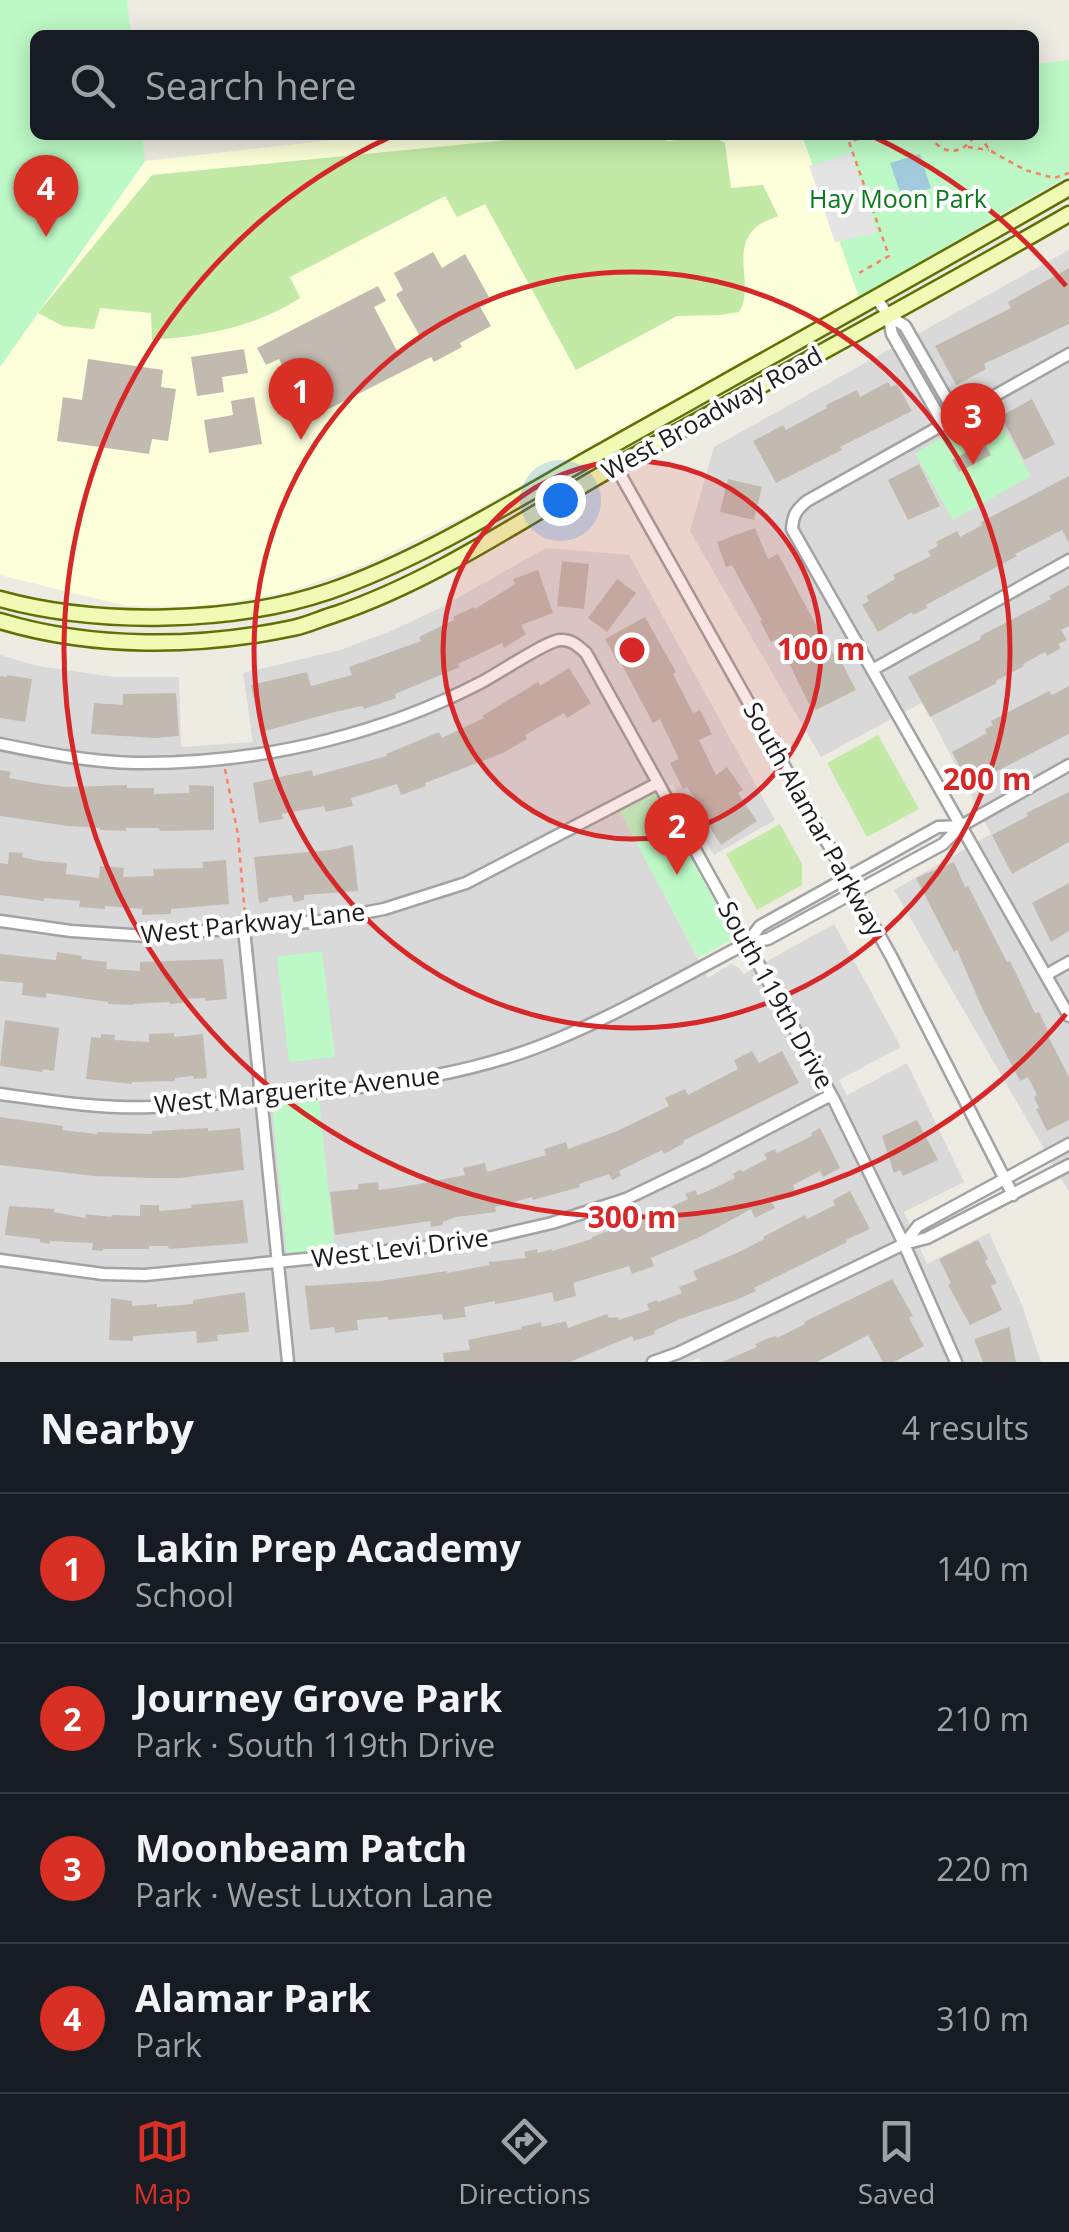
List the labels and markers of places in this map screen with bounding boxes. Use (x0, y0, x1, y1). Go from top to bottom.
pin: 4 (13, 154, 78, 237)
pin: 1 (268, 358, 334, 440)
pin: 3 (940, 382, 1006, 465)
centre of rings (614, 632, 650, 668)
pin: 2 (644, 792, 710, 875)

